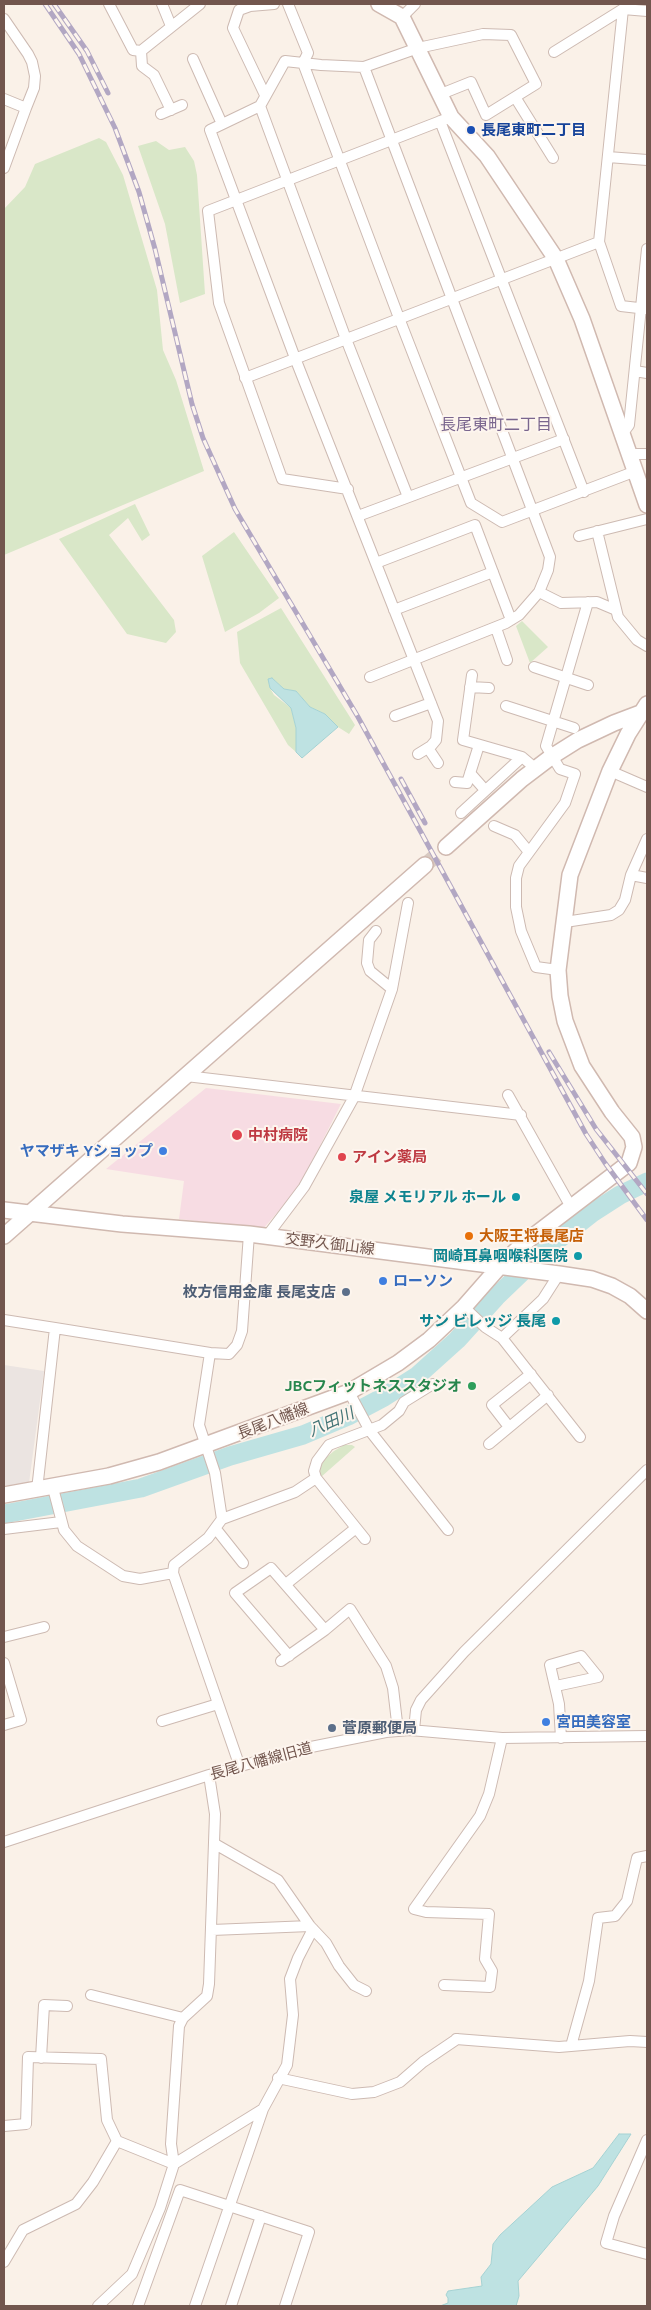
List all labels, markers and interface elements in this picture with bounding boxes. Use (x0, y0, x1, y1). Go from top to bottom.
place label: 長尾東町二丁目 (481, 121, 586, 139)
marker: 長尾東町二丁目 (465, 124, 477, 136)
district label: 長尾東町二丁目 (440, 415, 552, 435)
place label: 中村病院 (248, 1126, 308, 1144)
marker: 中村病院 (230, 1128, 244, 1142)
place label: ヤマザキ Yショップ (20, 1142, 153, 1160)
marker: ヤマザキ Yショップ (157, 1145, 169, 1157)
place label: アイン薬局 (352, 1148, 427, 1166)
marker: アイン薬局 (336, 1151, 348, 1163)
place label: 泉屋 メモリアル ホール (349, 1188, 506, 1206)
marker: 泉屋 メモリアル ホール (510, 1191, 522, 1203)
place label: 大阪王将長尾店 (479, 1227, 584, 1245)
street label: 交野久御山線 (284, 1230, 376, 1258)
marker: 大阪王将長尾店 (463, 1230, 475, 1242)
place label: 岡崎耳鼻咽喉科医院 (433, 1247, 568, 1265)
marker: 岡崎耳鼻咽喉科医院 (572, 1250, 584, 1262)
place label: ローソン (393, 1272, 453, 1290)
marker: ローソン (377, 1275, 389, 1287)
place label: 枚方信用金庫 長尾支店 (182, 1283, 336, 1301)
marker: 枚方信用金庫 長尾支店 (340, 1286, 352, 1298)
place label: サン ビレッジ 長尾 (419, 1312, 546, 1330)
marker: サン ビレッジ 長尾 (550, 1315, 562, 1327)
place label: JBCフィットネススタジオ (285, 1377, 462, 1395)
marker: JBCフィットネススタジオ (466, 1380, 478, 1392)
street label: 長尾八幡線 (235, 1399, 311, 1443)
water label: 八田川 (305, 1403, 357, 1441)
place label: 宮田美容室 (556, 1713, 631, 1731)
marker: 宮田美容室 (540, 1716, 552, 1728)
place label: 菅原郵便局 (342, 1719, 417, 1737)
marker: 菅原郵便局 (326, 1722, 338, 1734)
street label: 長尾八幡線旧道 (208, 1739, 314, 1783)

